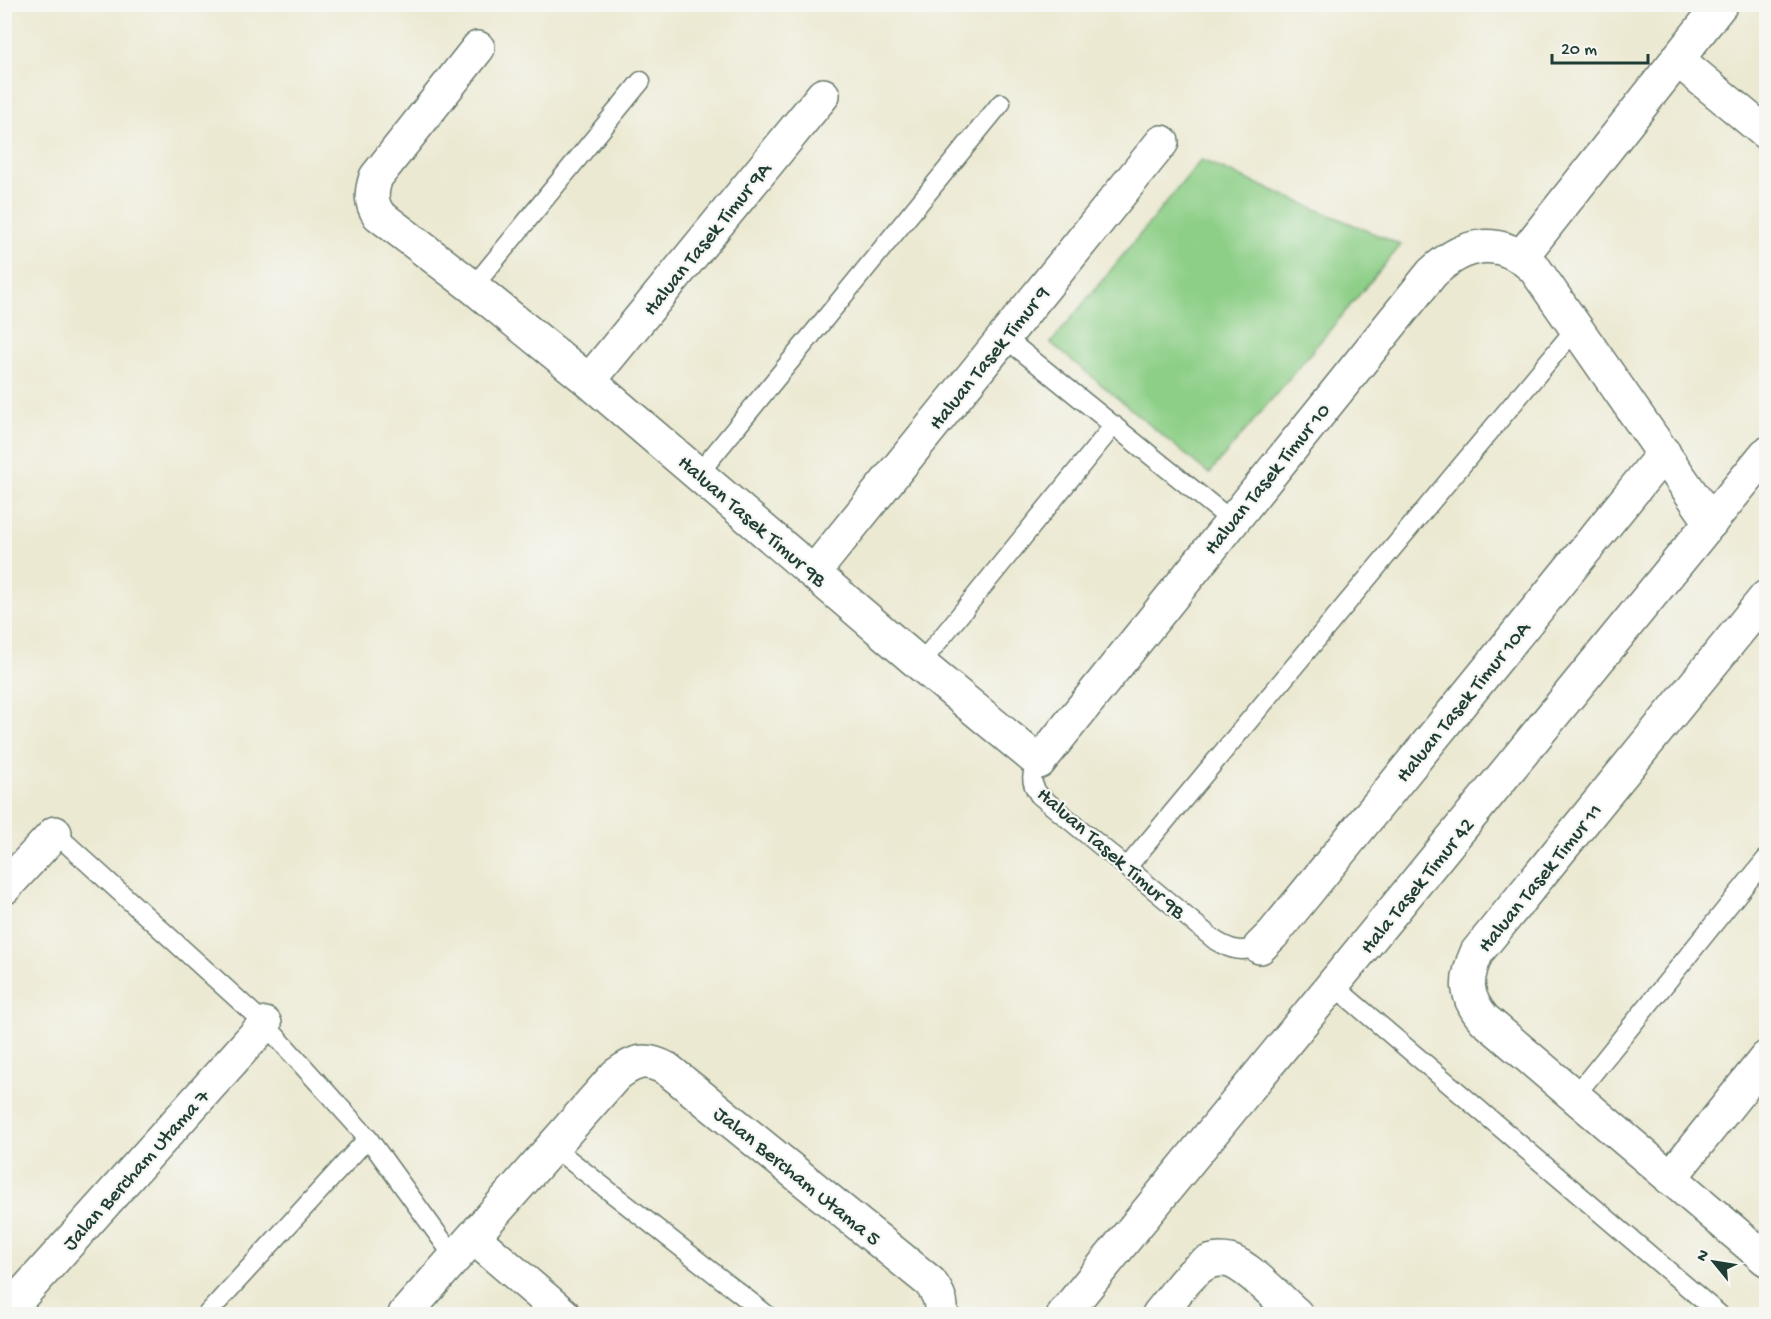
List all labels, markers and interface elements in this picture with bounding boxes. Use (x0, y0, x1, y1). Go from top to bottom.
scale bar (1552, 27, 1648, 65)
text: 20 m (1561, 40, 1597, 61)
street label: Haluan Tasek Timur 9A (639, 157, 779, 322)
street label: Haluan Tasek Timur 9 (925, 282, 1057, 436)
street label: Haluan Tasek Timur 10 (1200, 399, 1338, 561)
street label: Haluan Tasek Timur 9B (671, 451, 831, 595)
street label: Haluan Tasek Timur 10A (1392, 616, 1538, 789)
street label: Haluan Tasek Timur 9B (1030, 783, 1190, 927)
street label: Haluan Tasek Timur 11 (1474, 800, 1609, 959)
street label: Hala Tasek Timur 42 (1356, 814, 1481, 960)
street label: Jalan Bercham Utama 7 (59, 1085, 217, 1257)
street label: Jalan Bercham Utama 5 (707, 1103, 884, 1253)
north arrow (1684, 1232, 1744, 1292)
text: N (1693, 1247, 1715, 1266)

